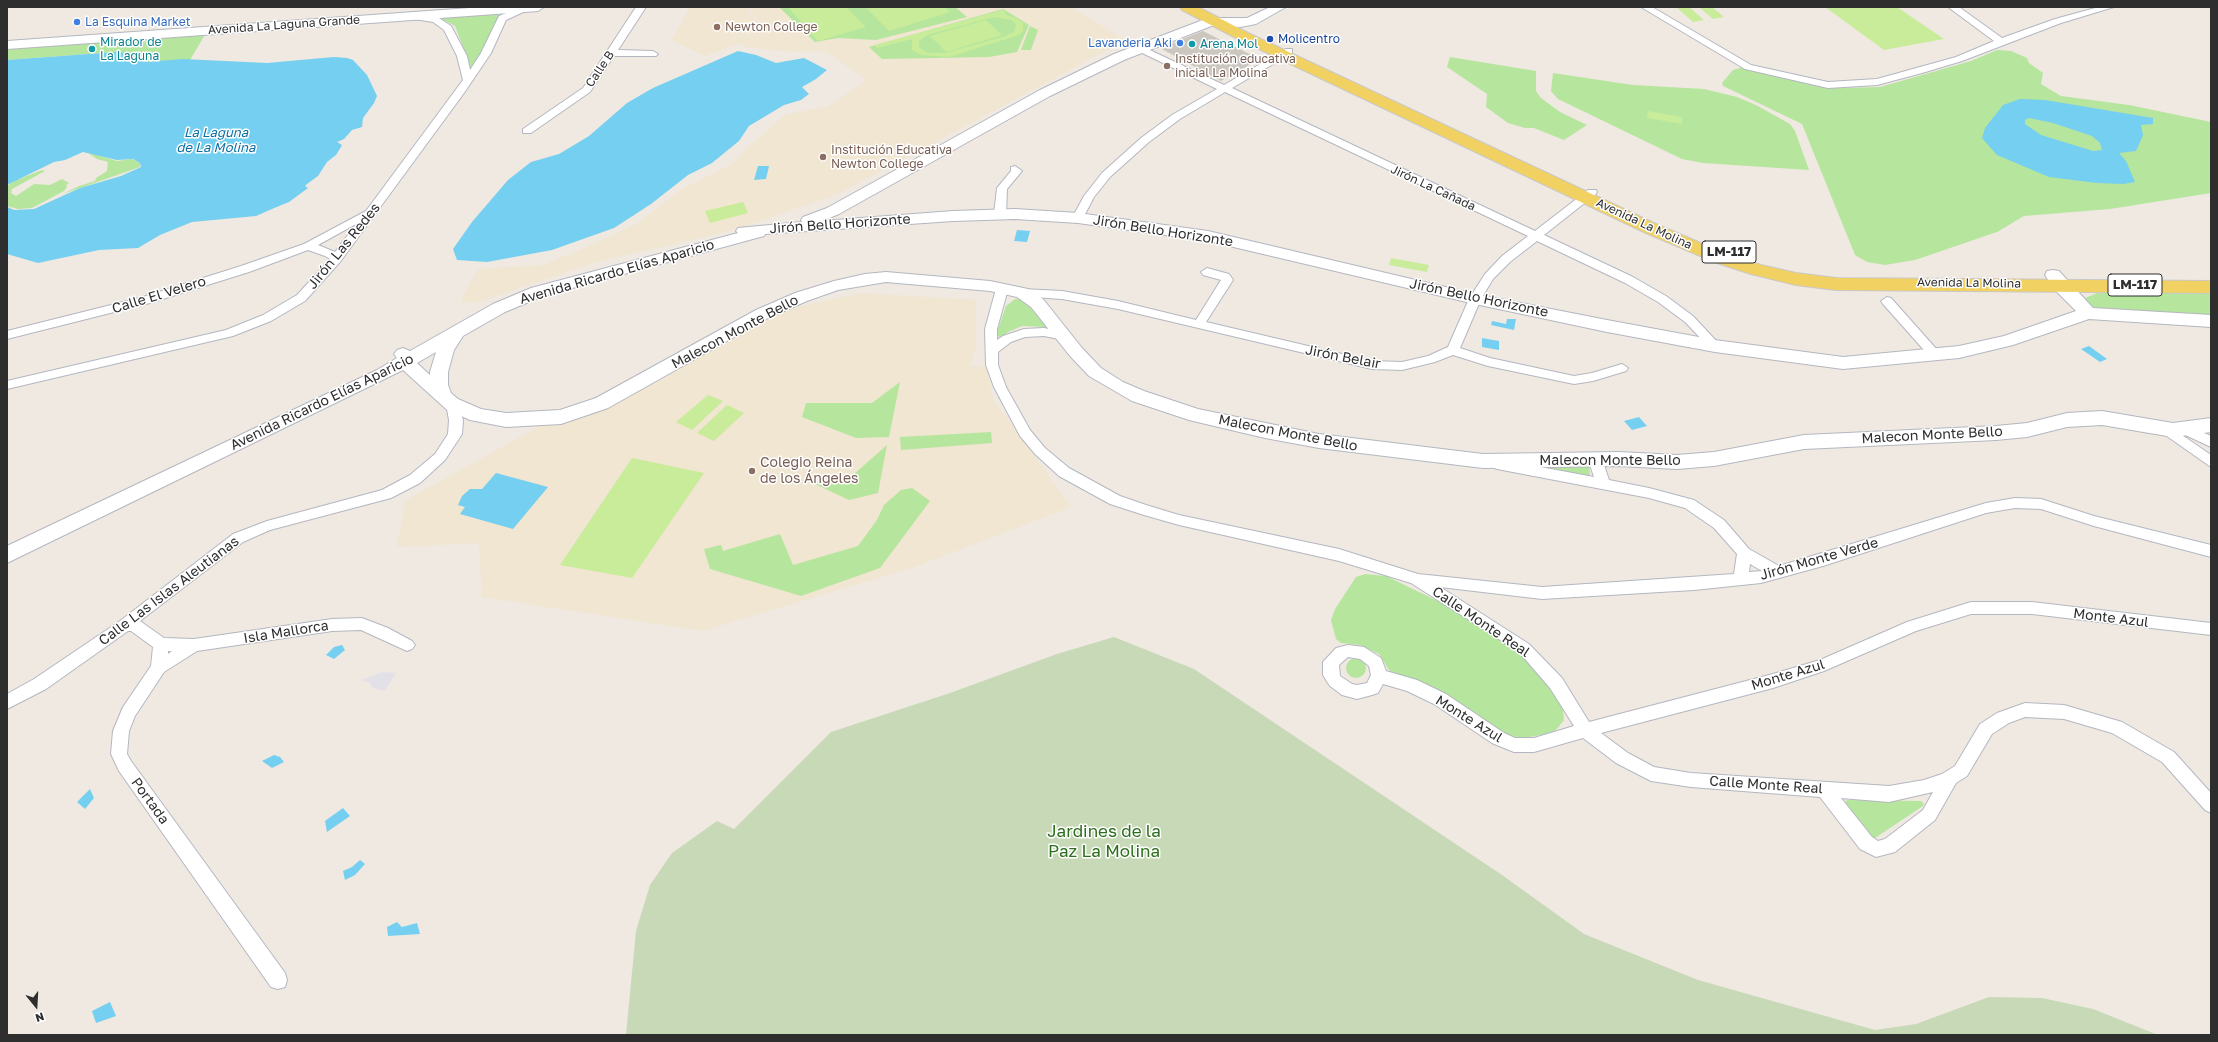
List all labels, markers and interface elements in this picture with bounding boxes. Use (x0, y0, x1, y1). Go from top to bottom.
street label: Avenida La Laguna Grande (208, 13, 360, 37)
place label: La Esquina Market (85, 15, 191, 29)
marker: La Esquina Market (72, 17, 82, 27)
place label: Newton College (725, 20, 818, 34)
marker: Newton College (712, 22, 722, 32)
place label: Molicentro (1278, 32, 1340, 46)
marker: Molicentro (1265, 34, 1275, 44)
place label: Mirador de La Laguna (100, 35, 161, 63)
place label: Lavanderia Aki (1088, 36, 1172, 50)
place label: Arena Mol (1200, 37, 1258, 51)
marker: Lavanderia Aki (1175, 38, 1185, 48)
marker: Arena Mol (1187, 39, 1197, 49)
marker: Mirador de La Laguna (87, 44, 97, 54)
street label: Calle B (583, 48, 617, 90)
place label: Institución educativa inicial La Molina (1175, 52, 1296, 80)
marker: Institución educativa inicial La Molina (1162, 61, 1172, 71)
water label: La Laguna de La Molina (177, 125, 255, 156)
place label: Institución Educativa Newton College (831, 143, 952, 171)
marker: Institución Educativa Newton College (818, 152, 828, 162)
street label: Jirón La Cañada (1388, 162, 1478, 214)
street label: Avenida La Molina (1594, 196, 1694, 252)
street label: Jirón Las Redes (304, 200, 384, 292)
street label: Jirón Bello Horizonte (769, 211, 911, 237)
street label: Jirón Bello Horizonte (1092, 212, 1234, 250)
street label: Avenida Ricardo Elías Aparicio (518, 236, 716, 308)
road number: LM-117 (1702, 241, 1756, 263)
street label: Calle El Velero (110, 273, 208, 317)
road number: LM-117 (2108, 274, 2162, 296)
street label: Jirón Bello Horizonte (1408, 275, 1550, 321)
street label: Avenida La Molina (1917, 275, 2021, 291)
street label: Malecon Monte Bello (669, 291, 801, 373)
street label: Jirón Belair (1304, 341, 1382, 373)
street label: Avenida Ricardo Elías Aparicio (228, 350, 416, 454)
street label: Malecon Monte Bello (1217, 411, 1359, 455)
street label: Malecon Monte Bello (1861, 423, 2003, 447)
street label: Malecon Monte Bello (1539, 453, 1681, 469)
place label: Colegio Reina de los Ángeles (760, 455, 858, 488)
marker: Colegio Reina de los Ángeles (747, 466, 757, 476)
street label: Calle Las Islas Aleutianas (96, 533, 242, 649)
street label: Jirón Monte Verde (1758, 534, 1880, 584)
street label: Calle Monte Real (1429, 583, 1533, 661)
street label: Monte Azul (2072, 605, 2150, 631)
street label: Isla Mallorca (242, 617, 330, 647)
street label: Monte Azul (1749, 656, 1827, 694)
street label: Monte Azul (1432, 692, 1506, 746)
street label: Calle Monte Real (1709, 773, 1823, 797)
street label: Portada (128, 775, 172, 827)
park label: Jardines de la Paz La Molina (1047, 822, 1161, 862)
north arrow (16, 986, 56, 1026)
text: N (34, 1010, 46, 1025)

